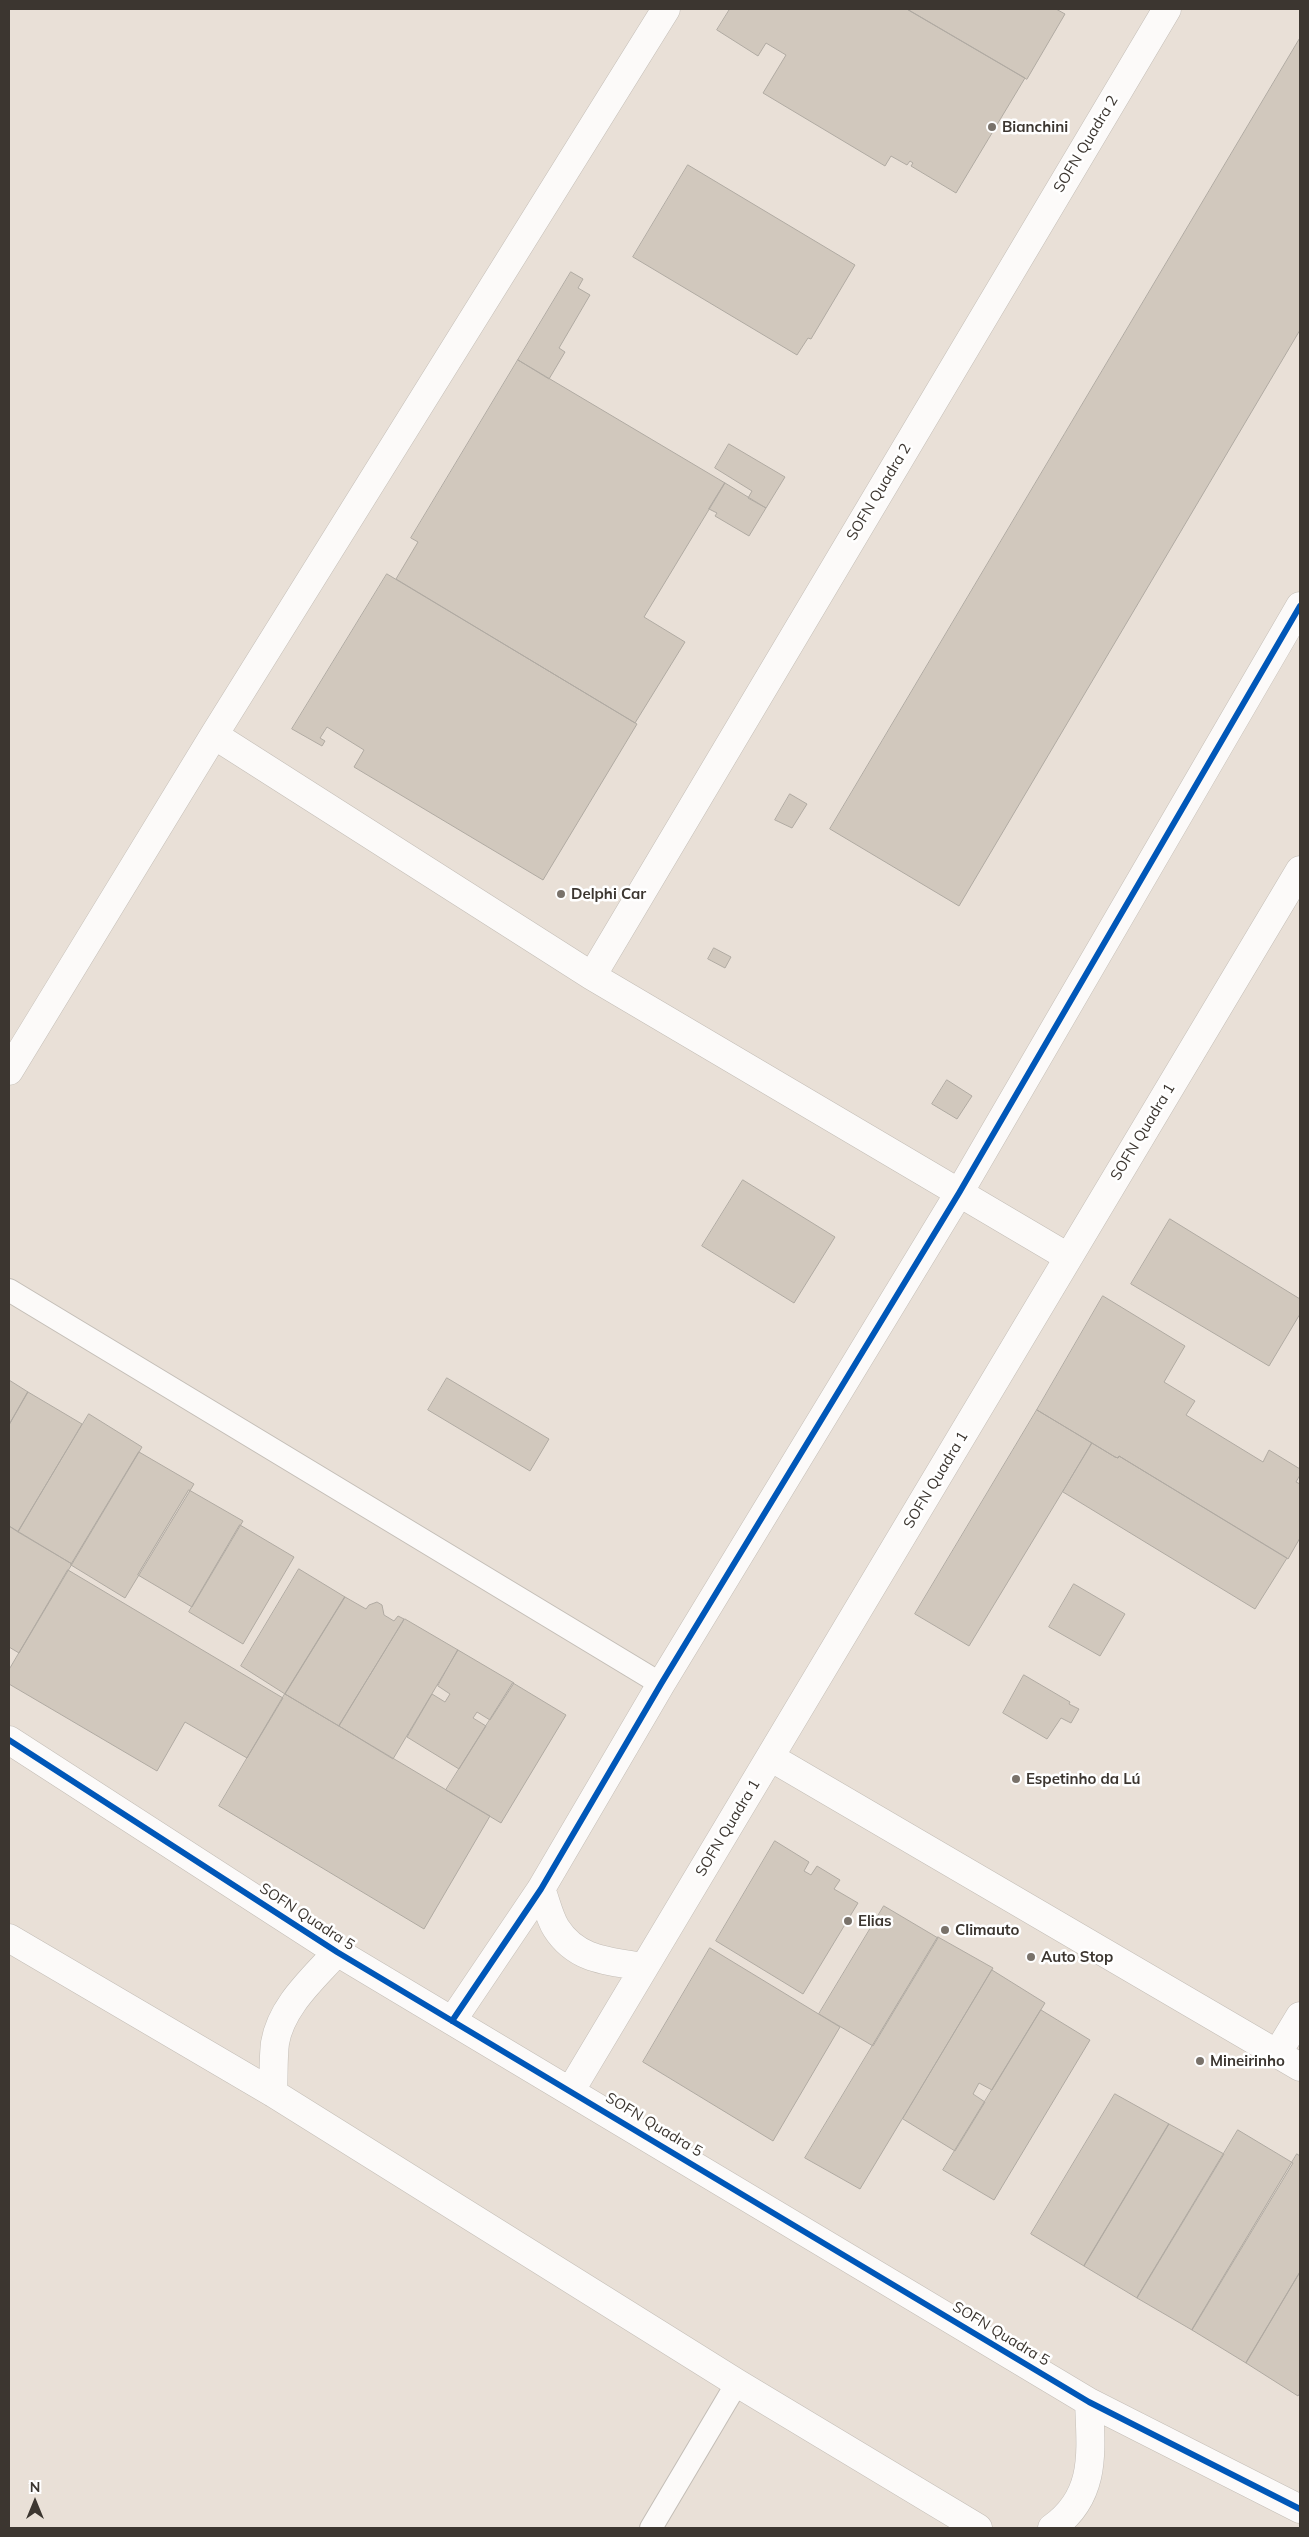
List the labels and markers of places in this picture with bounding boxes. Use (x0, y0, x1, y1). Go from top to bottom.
place label: Bianchini (1002, 118, 1068, 136)
marker: Bianchini (986, 121, 998, 133)
place label: Delphi Car (571, 885, 646, 903)
marker: Delphi Car (555, 888, 567, 900)
place label: Espetinho da Lú (1026, 1770, 1140, 1788)
marker: Espetinho da Lú (1010, 1773, 1022, 1785)
place label: Elias (858, 1912, 892, 1930)
marker: Elias (842, 1915, 854, 1927)
place label: Climauto (955, 1921, 1019, 1939)
marker: Climauto (939, 1924, 951, 1936)
place label: Auto Stop (1041, 1948, 1113, 1966)
marker: Auto Stop (1025, 1951, 1037, 1963)
place label: Mineirinho (1210, 2052, 1285, 2070)
marker: Mineirinho (1194, 2055, 1206, 2067)

